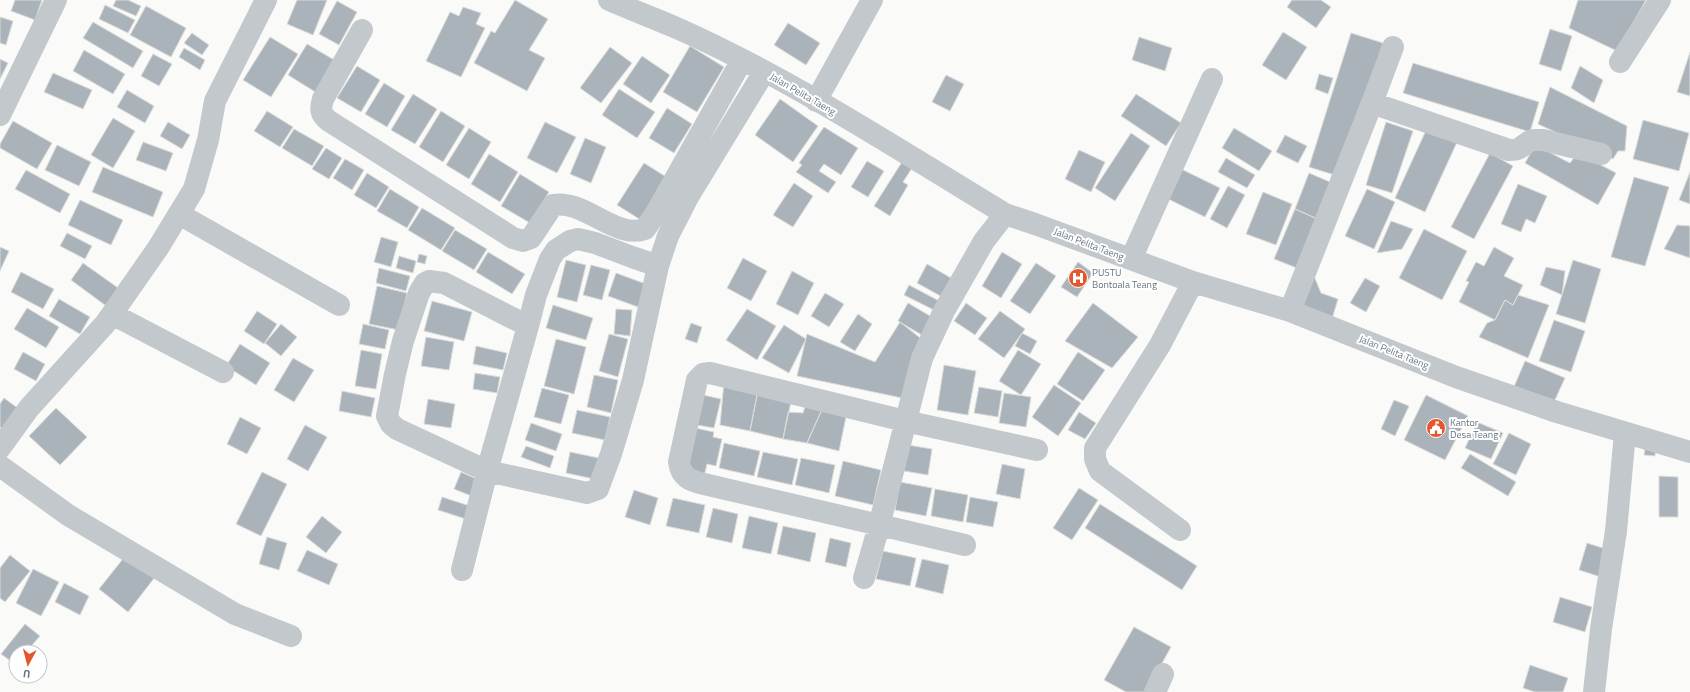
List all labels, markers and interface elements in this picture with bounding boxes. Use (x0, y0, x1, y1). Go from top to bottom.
street label: Jalan Pelita Taeng (767, 69, 839, 119)
street label: Jalan Pelita Taeng (1052, 224, 1126, 264)
place label: PUSTU Bontoala Teang (1092, 265, 1157, 292)
hospital icon: PUSTU Bontoala Teang (1067, 267, 1089, 289)
street label: Jalan Pelita Taeng (1357, 331, 1431, 373)
place label: Kantor Desa Teang (1450, 415, 1498, 442)
public building icon: Kantor Desa Teang (1425, 417, 1447, 439)
north arrow (8, 644, 48, 684)
text: U (22, 666, 31, 682)

